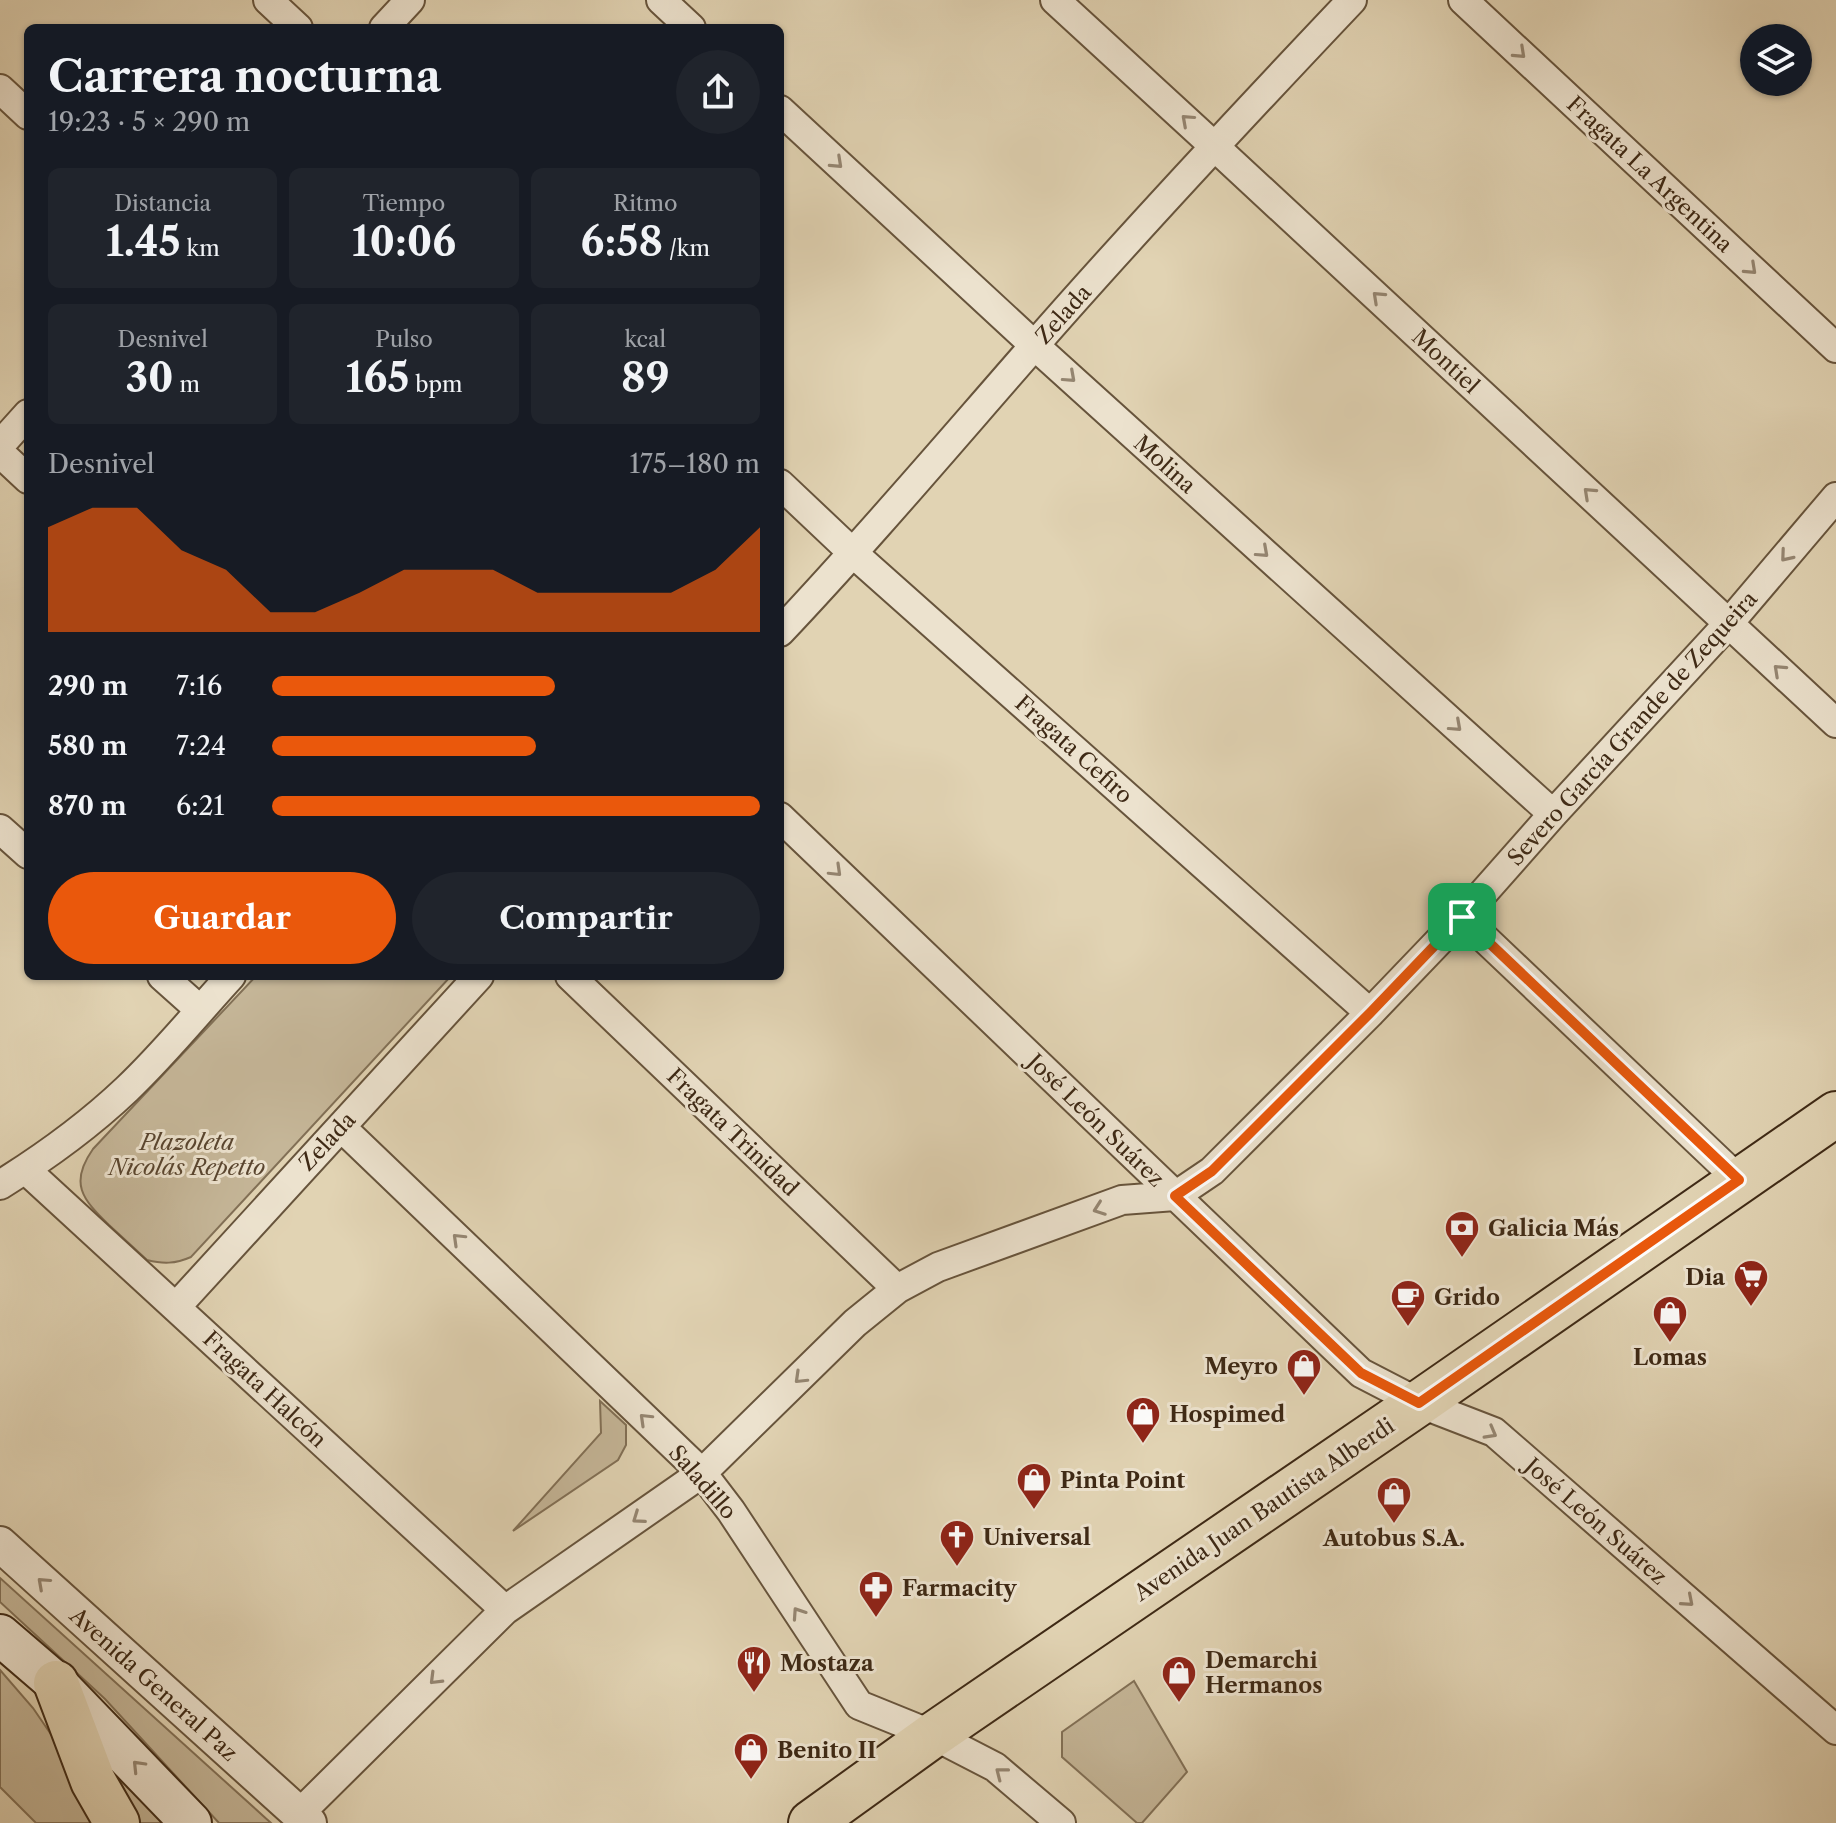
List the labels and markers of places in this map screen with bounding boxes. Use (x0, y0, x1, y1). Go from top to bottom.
pin (1428, 883, 1496, 951)
bank icon: Galicia Más (1443, 1209, 1481, 1259)
place label: Galicia Más (1488, 1215, 1619, 1242)
supermarket icon: Dia (1732, 1258, 1770, 1308)
place label: Dia (1685, 1264, 1725, 1291)
cafe icon: Grido (1389, 1278, 1427, 1328)
place label: Grido (1434, 1284, 1500, 1311)
shop icon: Lomas (1651, 1294, 1689, 1344)
place label: Lomas (1633, 1344, 1707, 1371)
shop icon: Meyro (1285, 1347, 1323, 1397)
place label: Meyro (1204, 1353, 1278, 1380)
shop icon: Hospimed (1124, 1395, 1162, 1445)
place label: Hospimed (1169, 1401, 1285, 1428)
shop icon: Pinta Point (1015, 1461, 1053, 1511)
place label: Pinta Point (1060, 1467, 1185, 1494)
shop icon: Autobus S.A. (1375, 1475, 1413, 1525)
church icon: Universal (938, 1518, 976, 1568)
place label: Universal (983, 1524, 1091, 1551)
place label: Autobus S.A. (1322, 1525, 1465, 1552)
pharmacy icon: Farmacity (857, 1569, 895, 1619)
place label: Farmacity (902, 1575, 1017, 1602)
restaurant icon: Mostaza (735, 1644, 773, 1694)
place label: Demarchi Hermanos (1205, 1647, 1322, 1699)
place label: Mostaza (780, 1650, 874, 1677)
shop icon: Demarchi Hermanos (1160, 1654, 1198, 1704)
shop icon: Benito II (732, 1731, 770, 1781)
place label: Benito II (777, 1737, 876, 1764)

